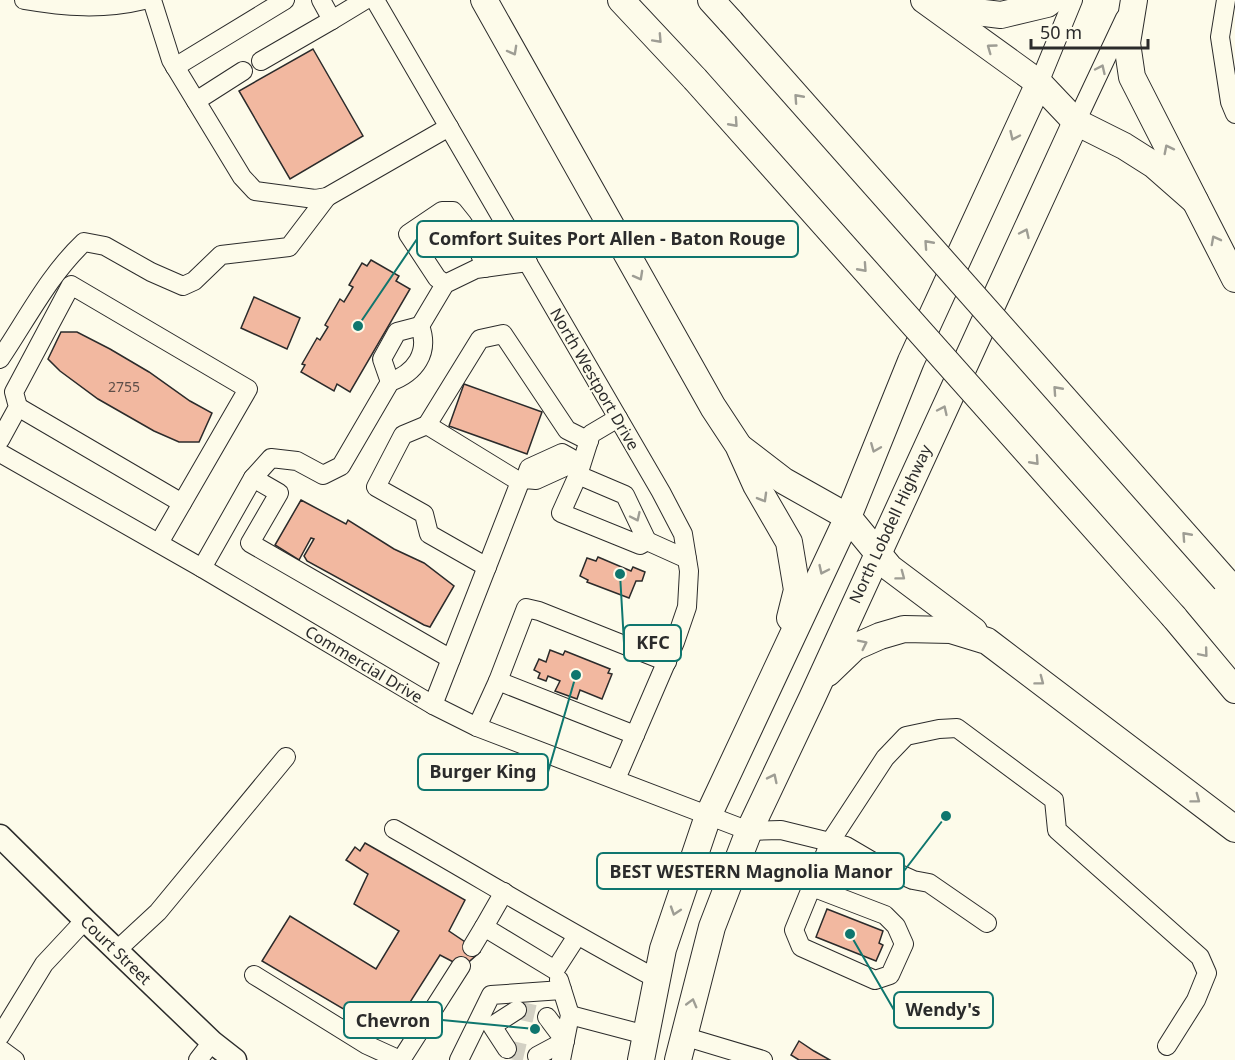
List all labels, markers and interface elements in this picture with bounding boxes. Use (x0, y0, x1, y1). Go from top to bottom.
scale bar (1031, 12, 1148, 50)
text: 50 m (1040, 20, 1082, 44)
one-way arrow (651, 33, 662, 43)
one-way arrow (987, 44, 998, 55)
one-way arrow (506, 45, 517, 55)
one-way arrow (1093, 65, 1105, 76)
one-way arrow (795, 94, 806, 105)
one-way arrow (727, 116, 738, 126)
one-way arrow (1009, 129, 1021, 140)
one-way arrow (1164, 144, 1176, 155)
callout: Comfort Suites Port Allen - Baton Rouge (417, 221, 798, 257)
text: Comfort Suites Port Allen - Baton Rouge (428, 226, 786, 250)
one-way arrow (1017, 229, 1029, 240)
one-way arrow (1211, 236, 1222, 246)
one-way arrow (924, 240, 935, 251)
one-way arrow (856, 261, 867, 272)
one-way arrow (632, 270, 643, 280)
street label: North Westport Drive (545, 304, 645, 454)
house number: 2755 (108, 377, 140, 396)
one-way arrow (1053, 386, 1064, 397)
one-way arrow (935, 405, 947, 416)
street label: North Lobdell Highway (843, 440, 937, 607)
one-way arrow (870, 442, 882, 453)
one-way arrow (1028, 454, 1039, 465)
one-way arrow (756, 492, 767, 502)
one-way arrow (628, 511, 640, 522)
one-way arrow (1183, 532, 1194, 543)
one-way arrow (818, 563, 830, 574)
one-way arrow (894, 568, 905, 579)
street label: Commercial Drive (301, 620, 427, 708)
callout: KFC (624, 625, 681, 661)
text: KFC (636, 630, 670, 654)
one-way arrow (857, 639, 868, 651)
one-way arrow (1197, 646, 1208, 657)
one-way arrow (1034, 674, 1045, 685)
callout: Burger King (418, 754, 548, 790)
text: Burger King (430, 759, 536, 783)
one-way arrow (766, 773, 777, 784)
one-way arrow (1189, 791, 1200, 802)
callout: BEST WESTERN Magnolia Manor (597, 853, 904, 889)
text: BEST WESTERN Magnolia Manor (609, 859, 893, 883)
one-way arrow (670, 905, 683, 916)
street label: Court Street (76, 911, 156, 990)
callout: Wendy's (894, 992, 993, 1028)
text: Wendy's (905, 997, 981, 1021)
one-way arrow (685, 998, 697, 1009)
callout: Chevron (344, 1002, 442, 1038)
text: Chevron (356, 1008, 430, 1032)

